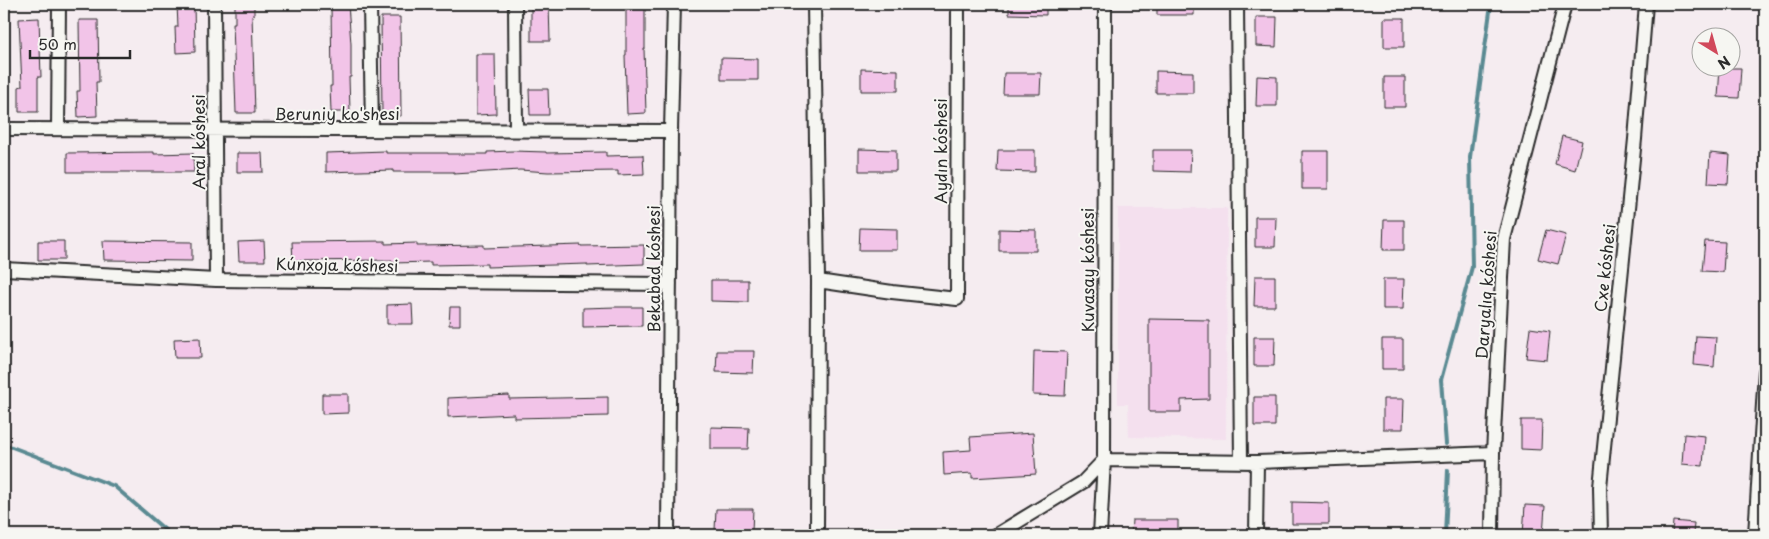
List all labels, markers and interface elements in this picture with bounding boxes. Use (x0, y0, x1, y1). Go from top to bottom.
scale bar (30, 28, 130, 60)
north arrow (1692, 28, 1742, 78)
text: 50 m (38, 32, 77, 55)
text: N (1713, 51, 1735, 75)
street label: Aral kóshesi (186, 94, 210, 190)
street label: Aydın kóshesi (928, 98, 952, 204)
street label: Beruniy ko'shesi (274, 101, 400, 125)
street label: Bekabad kóshesi (641, 205, 665, 333)
street label: Kuvasay kóshesi (1075, 208, 1099, 332)
street label: Cxe kóshesi (1587, 223, 1621, 313)
street label: Daryalıq kóshesi (1469, 230, 1501, 360)
street label: Kúnxoja kóshesi (275, 251, 399, 277)

